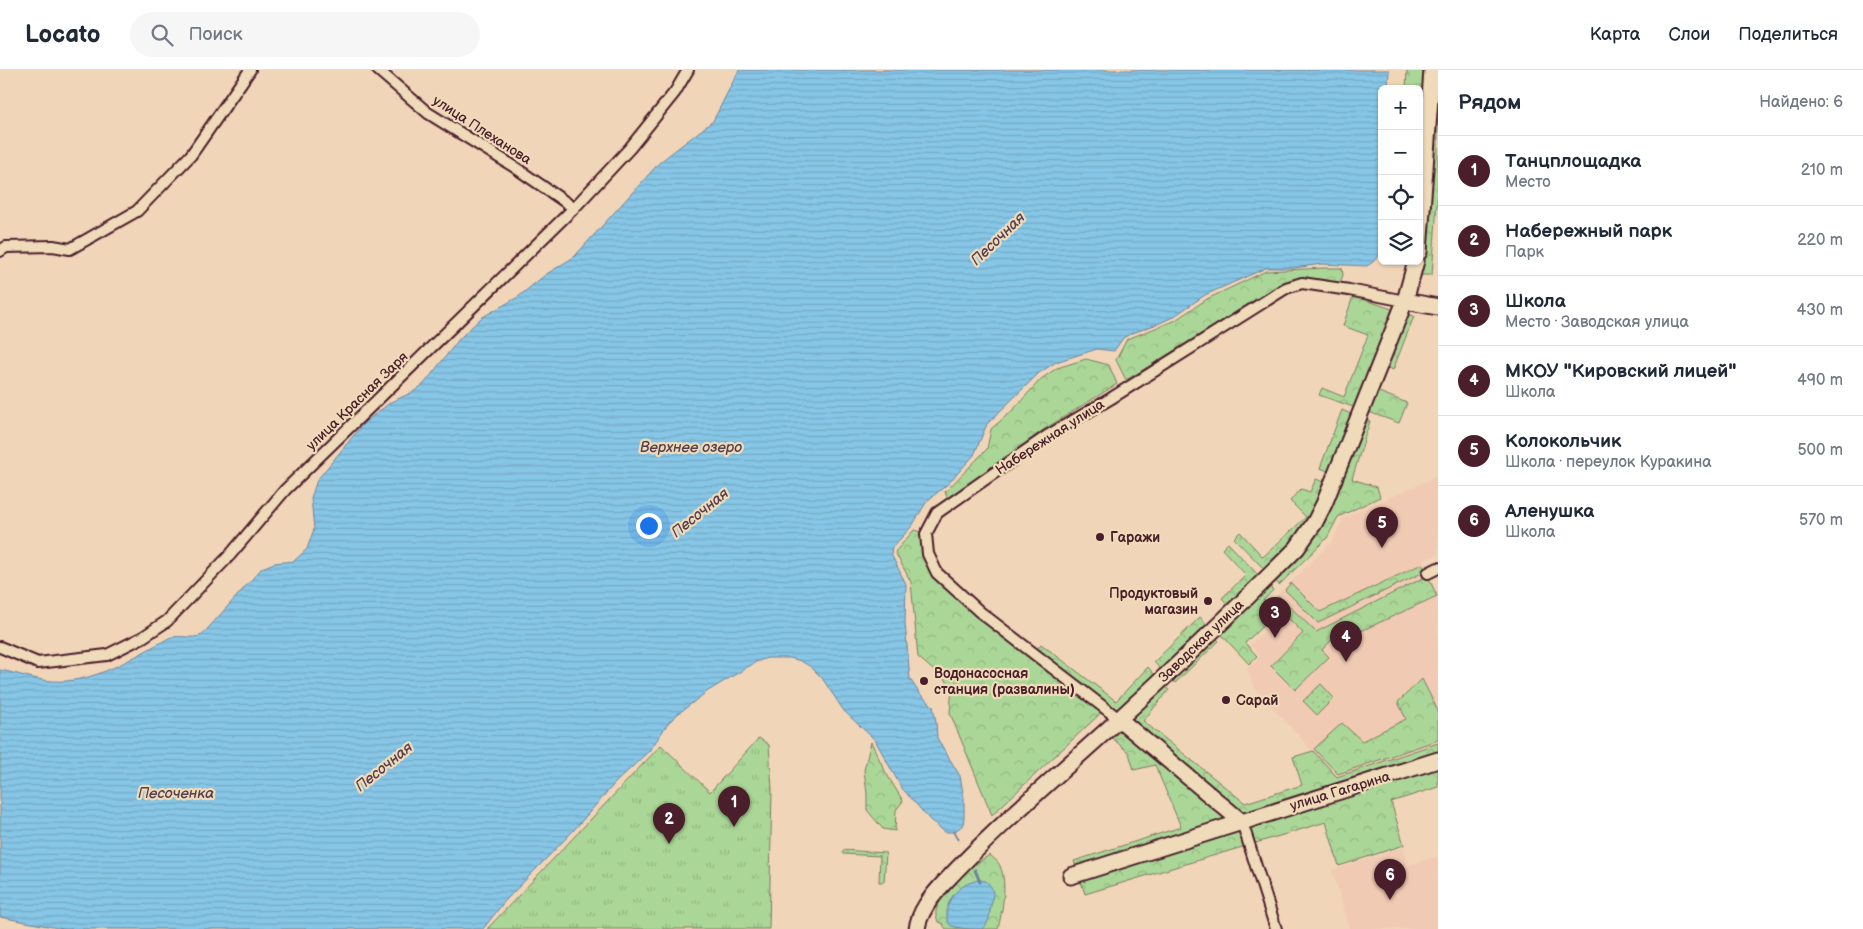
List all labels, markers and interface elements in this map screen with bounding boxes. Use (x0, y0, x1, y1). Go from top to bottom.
search box (130, 12, 480, 57)
text: Locato (25, 20, 100, 49)
icon: search (148, 21, 176, 49)
text: Поиск (188, 23, 243, 46)
text: Карта (1590, 24, 1640, 45)
text: Слои (1668, 24, 1710, 45)
text: Поделиться (1738, 24, 1838, 45)
map controls (1378, 85, 1423, 265)
button: + (1378, 85, 1423, 130)
text: Рядом (1458, 90, 1521, 115)
street label: улица Плеханова (430, 92, 535, 169)
text: Найдено: 6 (1759, 93, 1843, 112)
button: − (1378, 130, 1423, 175)
text: Танцплощадка (1505, 150, 1641, 173)
text: 1 (1471, 161, 1477, 180)
text: 210 m (1801, 161, 1843, 180)
text: Место (1505, 173, 1551, 192)
button: locate (1378, 175, 1423, 220)
water label: Песочная (967, 208, 1030, 270)
button: layers (1378, 220, 1423, 265)
text: Набережный парк (1505, 220, 1672, 243)
text: 2 (1469, 231, 1479, 250)
text: 220 m (1797, 231, 1843, 250)
text: Парк (1505, 243, 1544, 262)
text: Школа (1505, 290, 1566, 313)
text: 3 (1469, 301, 1479, 320)
text: 430 m (1796, 301, 1843, 320)
text: Место · Заводская улица (1505, 313, 1689, 332)
street label: улица Красная Заря (303, 348, 411, 454)
text: МКОУ "Кировский лицей" (1505, 360, 1737, 383)
text: 4 (1469, 371, 1479, 390)
text: 490 m (1797, 371, 1843, 390)
text: Школа (1505, 383, 1555, 402)
street label: Набережная улица (993, 395, 1108, 478)
text: Колокольчик (1505, 430, 1621, 453)
water label: Верхнее озеро (640, 438, 742, 457)
text: 5 (1469, 441, 1479, 460)
text: 500 m (1797, 441, 1843, 460)
text: Школа · переулок Куракина (1505, 453, 1712, 472)
water label: Песочная (668, 484, 733, 542)
text: Аленушка (1505, 500, 1594, 523)
pin: 5 (1366, 507, 1398, 548)
text: 6 (1469, 511, 1479, 530)
text: 570 m (1799, 511, 1843, 530)
your location (636, 513, 662, 539)
text: Школа (1505, 523, 1555, 542)
place label: Гаражи (1110, 529, 1160, 546)
marker: Гаражи (1094, 531, 1106, 543)
place label: Продуктовый магазин (1109, 585, 1198, 618)
marker: Продуктовый магазин (1202, 595, 1214, 607)
street label: Заводская улица (1155, 596, 1248, 686)
pin: 3 (1259, 597, 1291, 638)
pin: 4 (1330, 621, 1362, 662)
place label: Водонасосная станция (развалины) (934, 665, 1075, 698)
marker: Водонасосная станция (развалины) (918, 675, 930, 687)
place label: Сарай (1236, 692, 1278, 709)
marker: Сарай (1220, 694, 1232, 706)
water label: Песочная (352, 738, 417, 796)
street label: улица Гагарина (1288, 767, 1393, 814)
water label: Песоченка (138, 784, 214, 803)
pin: 1 (718, 786, 750, 827)
pin: 2 (653, 803, 685, 844)
pin: 6 (1374, 859, 1406, 900)

